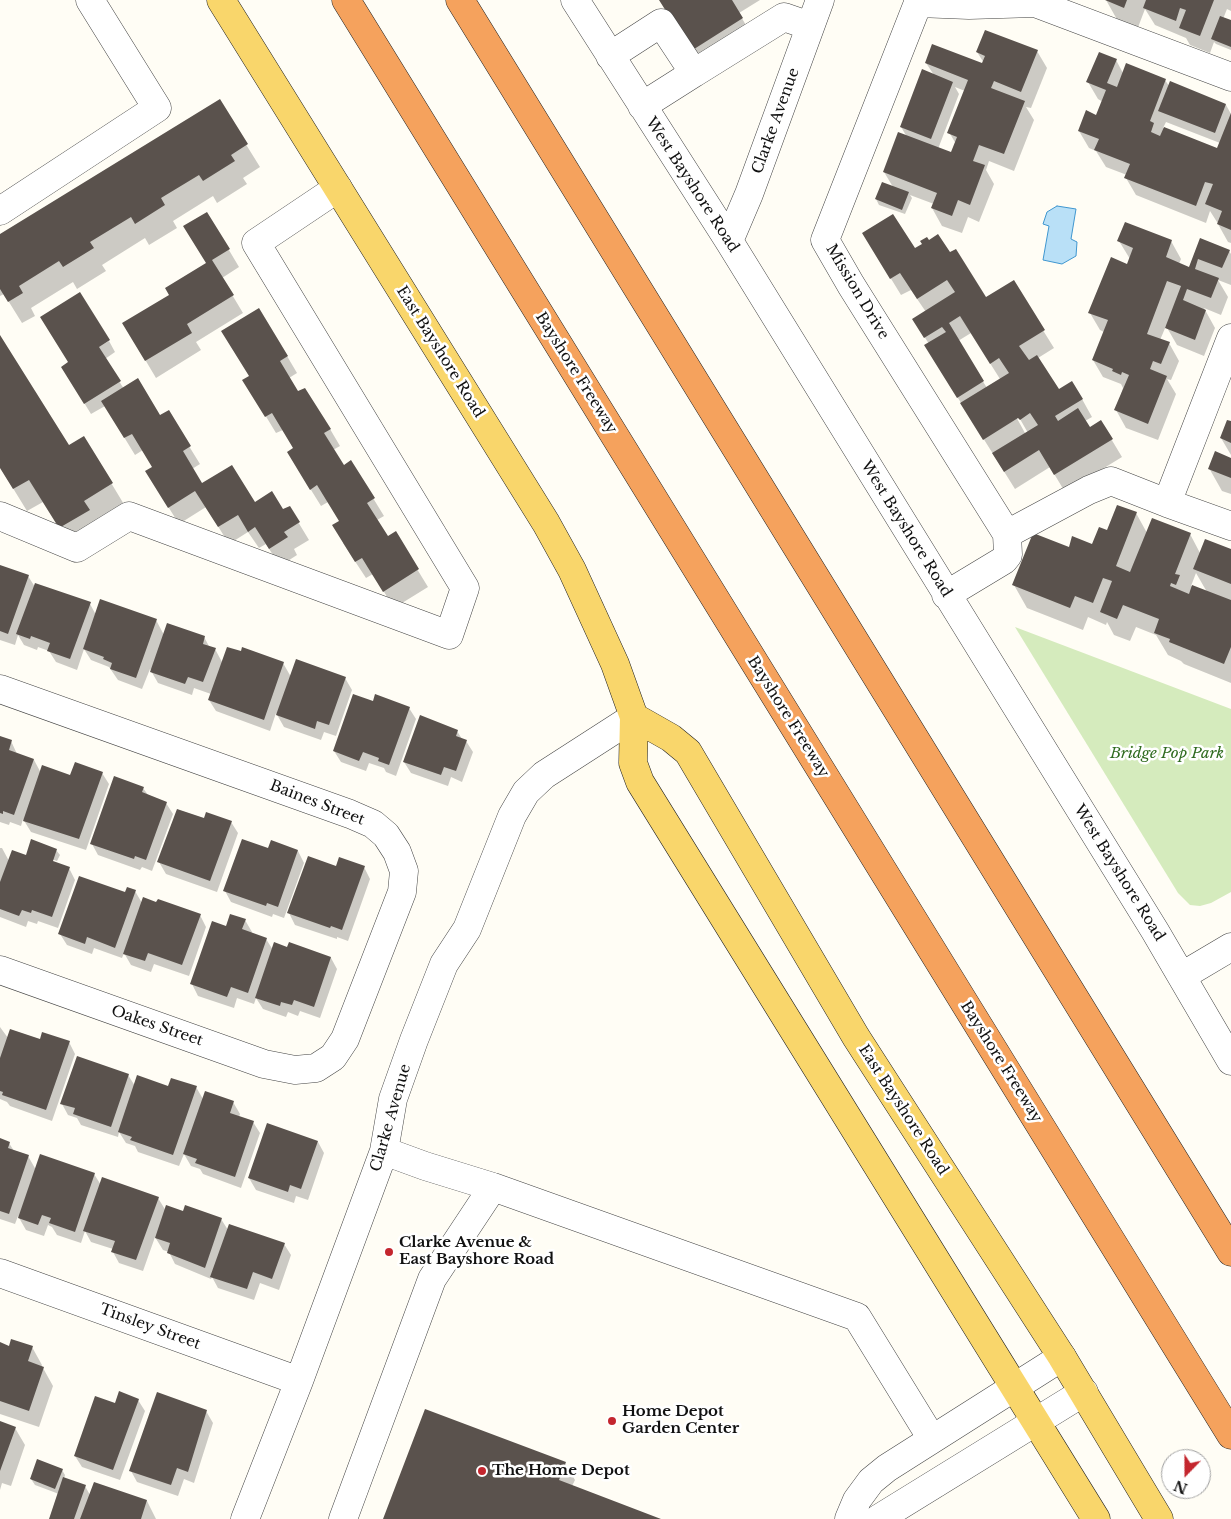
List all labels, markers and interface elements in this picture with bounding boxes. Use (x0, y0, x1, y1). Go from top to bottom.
street label: Clarke Avenue (749, 66, 803, 176)
street label: West Bayshore Road (642, 114, 742, 256)
street label: Mission Drive (822, 241, 892, 343)
street label: East Bayshore Road (392, 283, 488, 421)
street label: Bayshore Freeway (531, 309, 621, 437)
street label: West Bayshore Road (857, 457, 955, 601)
street label: Bayshore Freeway (743, 653, 833, 781)
park label: Bridge Pop Park (1110, 745, 1224, 763)
street label: Baines Street (267, 777, 367, 829)
street label: West Bayshore Road (1070, 801, 1168, 945)
street label: Bayshore Freeway (956, 998, 1046, 1126)
street label: Oakes Street (109, 1002, 205, 1050)
street label: East Bayshore Road (854, 1042, 952, 1178)
street label: Clarke Avenue (367, 1062, 415, 1174)
place label: Clarke Avenue & East Bayshore Road (399, 1234, 554, 1269)
marker: Clarke Avenue & East Bayshore Road (383, 1246, 395, 1258)
street label: Tinsley Street (97, 1300, 203, 1354)
place label: Home Depot Garden Center (622, 1403, 739, 1438)
marker: Home Depot Garden Center (606, 1415, 618, 1427)
north arrow (1161, 1449, 1211, 1499)
place label: The Home Depot (492, 1462, 630, 1480)
marker: The Home Depot (476, 1465, 488, 1477)
text: N (1171, 1476, 1190, 1498)

